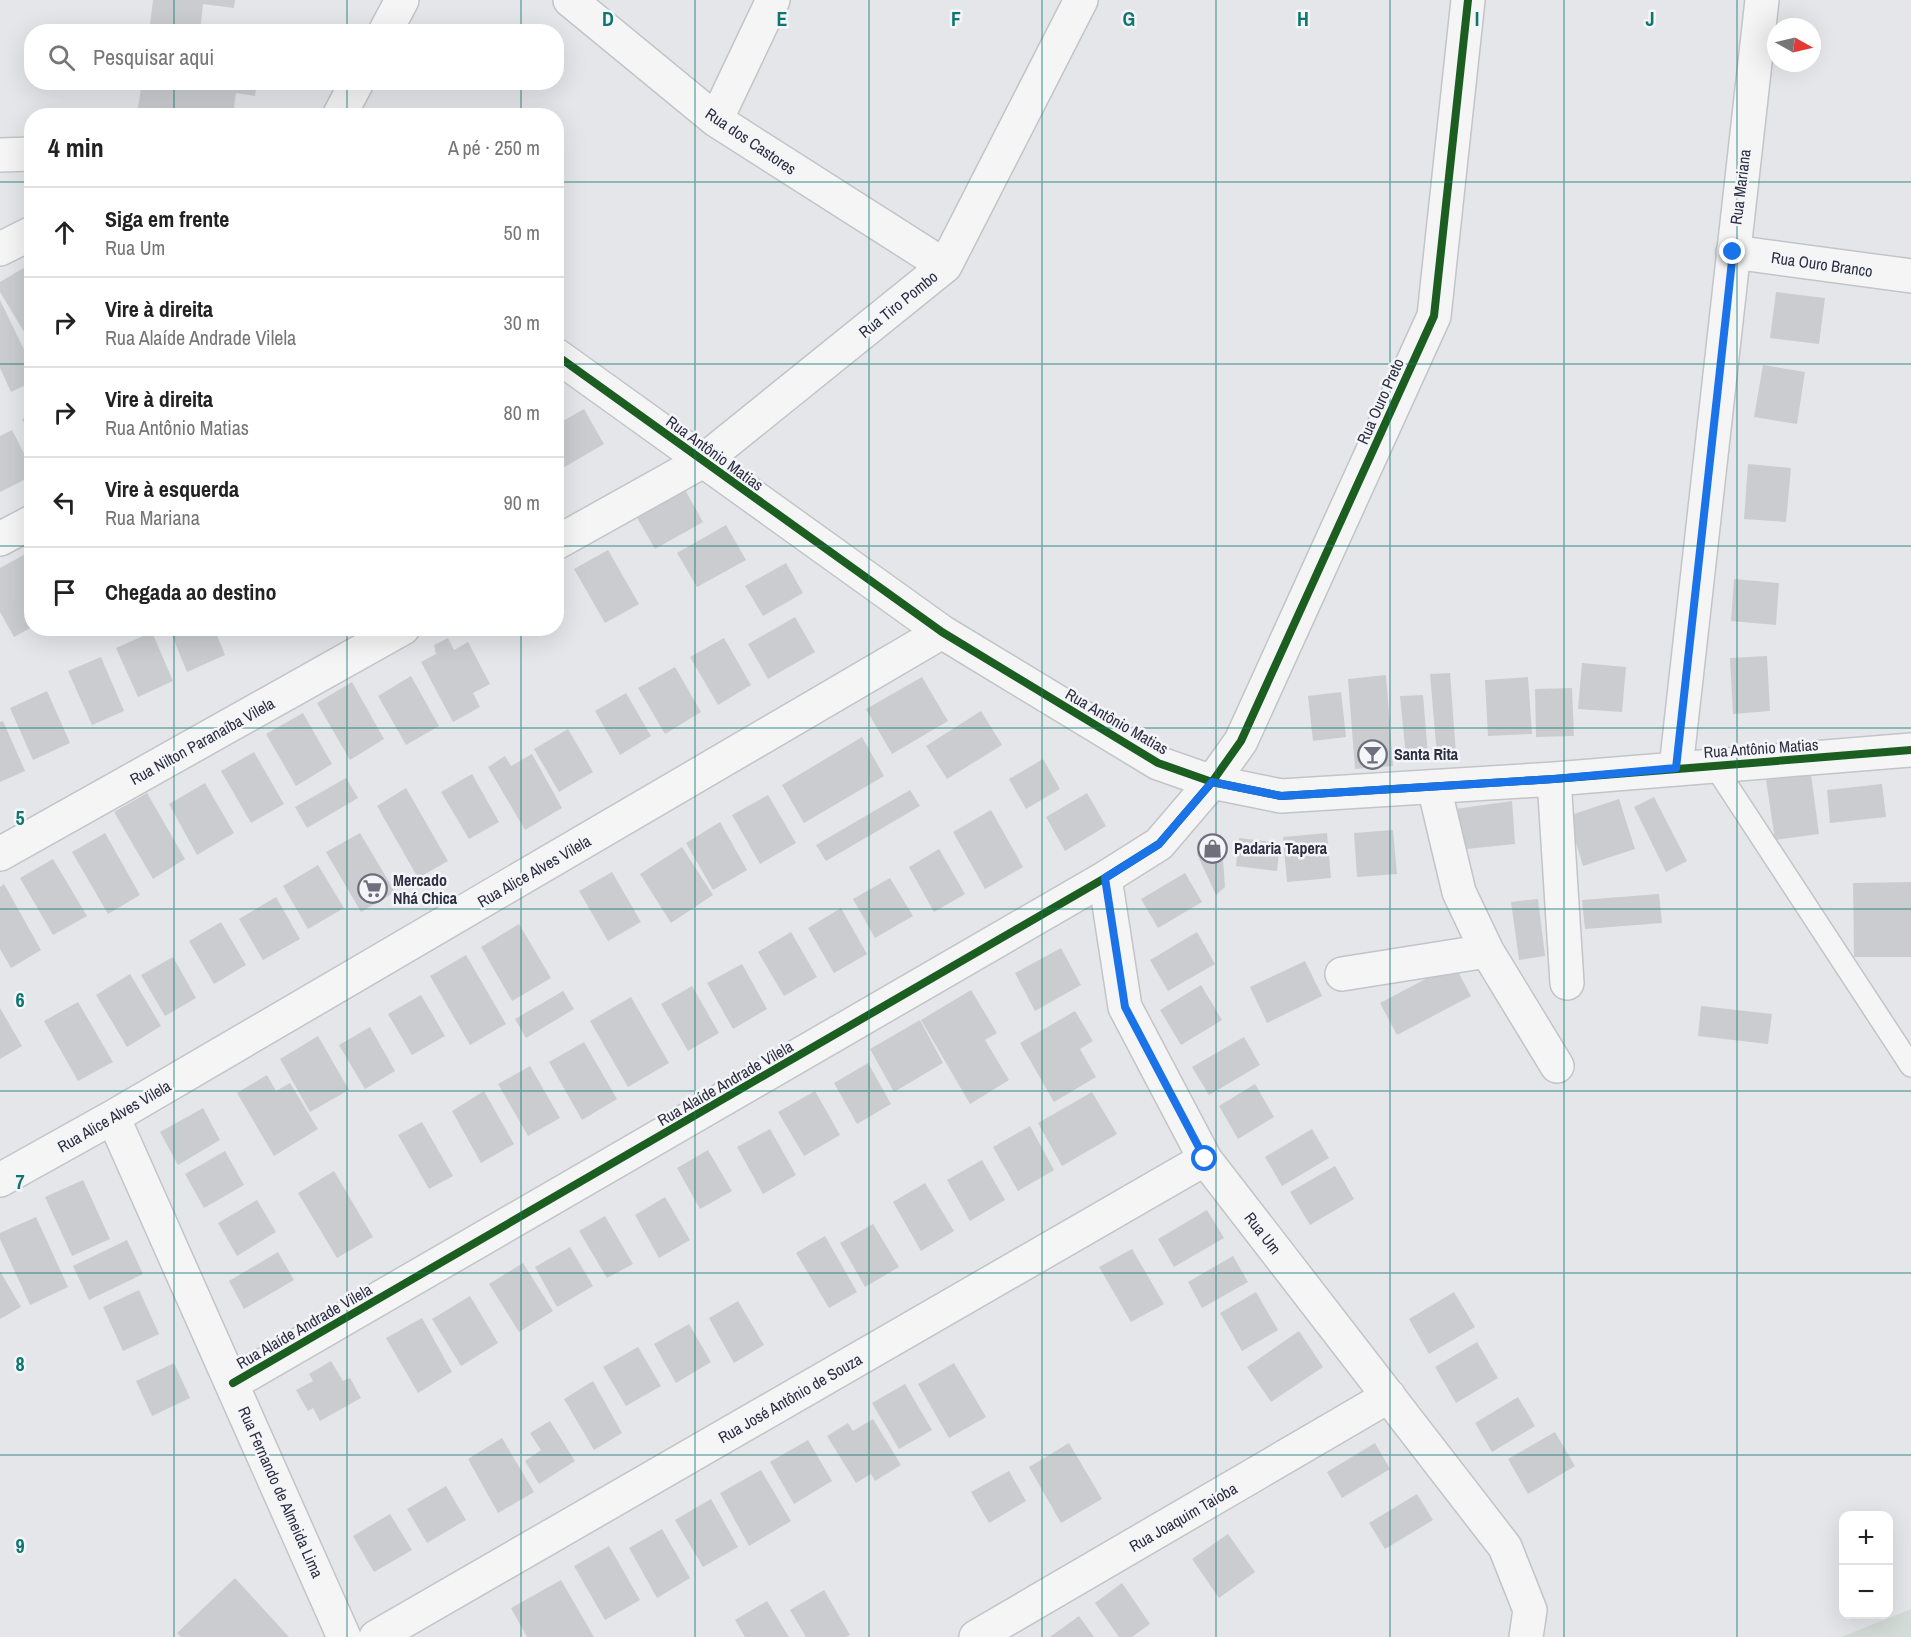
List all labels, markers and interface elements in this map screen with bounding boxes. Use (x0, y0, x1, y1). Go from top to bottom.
text: D (602, 5, 614, 32)
text: E (777, 5, 788, 32)
text: F (951, 5, 961, 32)
text: G (1123, 5, 1135, 32)
text: H (1297, 5, 1309, 32)
text: I (1475, 5, 1479, 32)
text: J (1645, 5, 1655, 32)
north arrow (1767, 18, 1821, 72)
search box (24, 24, 564, 90)
icon: search (45, 41, 78, 74)
text: Pesquisar aqui (93, 42, 214, 72)
street label: Rua dos Castores (701, 103, 801, 179)
text: 4 min (48, 130, 104, 165)
text: A pé · 250 m (448, 134, 540, 161)
street label: Rua Mariana (1724, 147, 1756, 226)
text: Siga em frente (105, 204, 229, 234)
icon: ahead (48, 216, 81, 249)
text: 50 m (504, 219, 540, 246)
text: Rua Um (105, 234, 165, 261)
route end (1719, 238, 1745, 264)
street label: Rua Ouro Branco (1770, 246, 1874, 282)
street label: Rua Tiro Pombo (854, 265, 942, 343)
text: Vire à direita (105, 294, 213, 324)
icon: right (48, 306, 81, 339)
text: 30 m (504, 309, 540, 336)
text: Rua Alaíde Andrade Vilela (105, 324, 296, 351)
street label: Rua Ouro Preto (1351, 355, 1409, 447)
text: Vire à direita (105, 384, 213, 414)
icon: right (48, 396, 81, 429)
text: 80 m (504, 399, 540, 426)
street label: Rua Antônio Matias (662, 410, 768, 496)
text: Rua Antônio Matias (105, 414, 249, 441)
text: Vire à esquerda (105, 474, 239, 504)
icon: left (48, 486, 81, 519)
text: 90 m (504, 489, 540, 516)
text: Rua Mariana (105, 504, 200, 531)
icon: arrive (48, 576, 81, 609)
text: Chegada ao destino (105, 577, 276, 607)
street label: Rua Antônio Matias (1062, 683, 1172, 759)
street label: Rua Nilton Paranaíba Vilela (126, 692, 279, 790)
street label: Rua Antônio Matias (1703, 733, 1819, 763)
bar icon: Santa Rita (1357, 738, 1389, 770)
place label: Santa Rita (1394, 743, 1459, 765)
text: 5 (15, 804, 25, 831)
street label: Rua Alice Alves Vilela (473, 829, 595, 912)
shop icon: Padaria Tapera (1197, 832, 1229, 864)
place label: Padaria Tapera (1234, 837, 1328, 859)
place label: Mercado Nhá Chica (393, 869, 458, 909)
supermarket icon: Mercado Nhá Chica (356, 873, 388, 905)
text: 6 (15, 986, 25, 1013)
street label: Rua Alaíde Andrade Vilela (653, 1035, 797, 1131)
street label: Rua Alice Alves Vilela (53, 1074, 175, 1157)
route start (1191, 1145, 1217, 1171)
text: 7 (15, 1168, 25, 1195)
street label: Rua Um (1240, 1207, 1286, 1259)
street label: Rua Alaíde Andrade Vilela (232, 1278, 376, 1374)
street label: Rua José Antônio de Souza (714, 1347, 867, 1448)
text: 8 (15, 1350, 25, 1377)
street label: Rua Fernando de Almeida Lima (233, 1403, 329, 1582)
street label: Rua Joaquim Taioba (1125, 1477, 1242, 1557)
map controls (1839, 1511, 1893, 1619)
button: + (1839, 1511, 1893, 1565)
text: 9 (15, 1532, 25, 1559)
button: − (1839, 1565, 1893, 1619)

